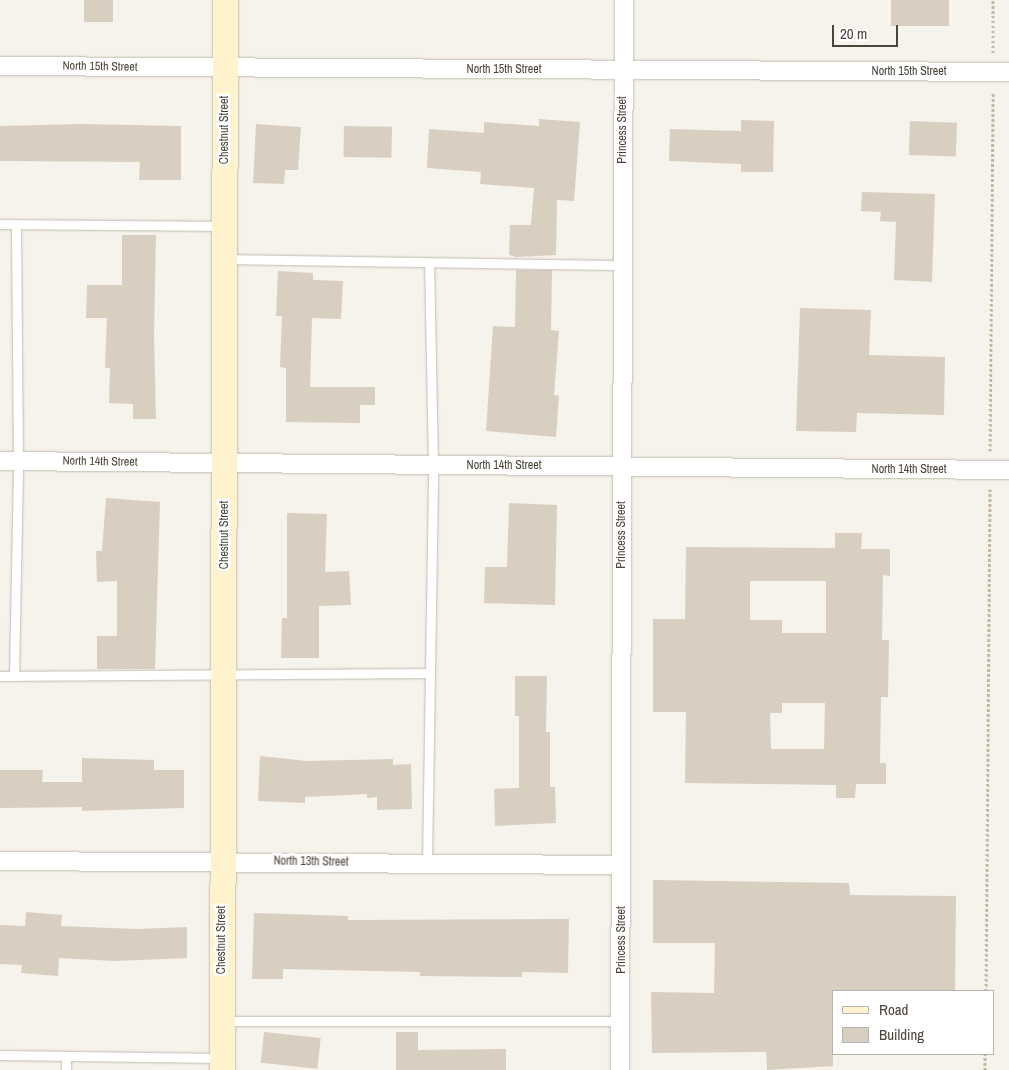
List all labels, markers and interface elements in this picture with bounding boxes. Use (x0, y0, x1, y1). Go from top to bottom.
scale bar (834, 15, 900, 47)
text: 20 m (840, 23, 867, 44)
street label: North 15th Street (62, 59, 138, 75)
street label: North 15th Street (467, 63, 541, 77)
street label: North 15th Street (872, 65, 946, 79)
street label: Chestnut Street (218, 96, 232, 164)
street label: Princess Street (616, 96, 630, 164)
street label: North 14th Street (62, 454, 138, 470)
street label: North 14th Street (467, 459, 541, 473)
street label: North 14th Street (872, 463, 946, 477)
street label: Chestnut Street (218, 501, 232, 569)
street label: Princess Street (615, 501, 629, 569)
street label: North 13th Street (273, 854, 349, 870)
street label: Chestnut Street (215, 906, 229, 974)
street label: Princess Street (615, 906, 629, 974)
legend (832, 990, 994, 1055)
text: Road (879, 999, 908, 1020)
text: Building (879, 1024, 924, 1045)

